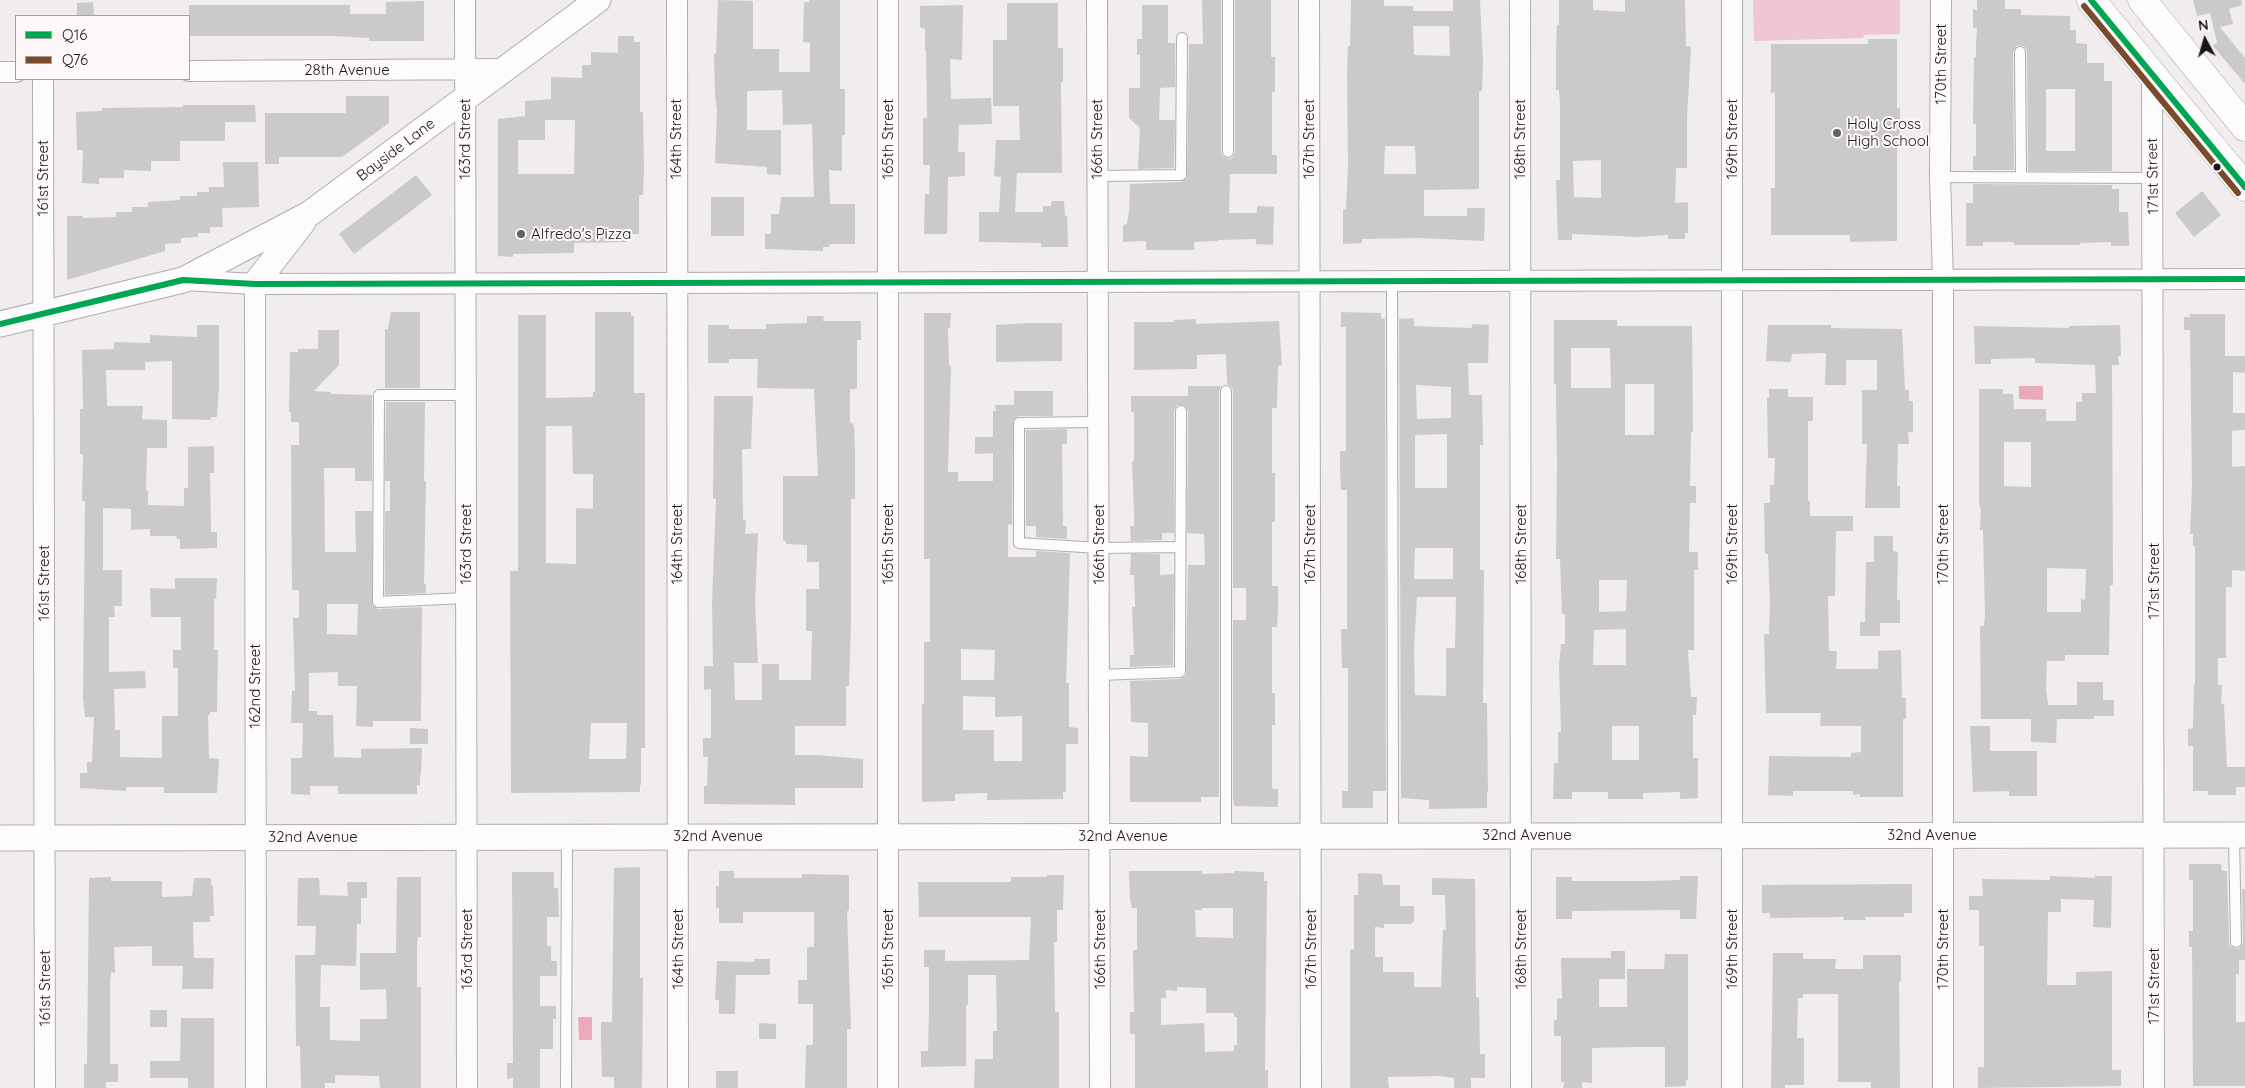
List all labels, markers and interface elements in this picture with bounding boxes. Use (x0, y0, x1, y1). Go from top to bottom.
legend (15, 15, 190, 80)
north arrow (2180, 15, 2230, 65)
text: N (2197, 16, 2209, 35)
street label: 170th Street (1932, 24, 1950, 104)
text: Q16 (62, 25, 87, 44)
text: Q76 (62, 50, 88, 69)
street label: 28th Avenue (304, 61, 390, 79)
street label: 163rd Street (456, 98, 474, 180)
street label: 164th Street (667, 99, 685, 179)
street label: 165th Street (879, 99, 897, 179)
street label: 166th Street (1088, 99, 1106, 179)
street label: 167th Street (1300, 99, 1318, 179)
street label: 168th Street (1511, 99, 1529, 179)
street label: 169th Street (1723, 99, 1741, 179)
street label: Bayside Lane (353, 115, 439, 185)
place label: Holy Cross High School (1847, 115, 1929, 150)
marker: Holy Cross High School (1831, 127, 1843, 139)
street label: 171st Street (2143, 137, 2163, 215)
street label: 161st Street (34, 140, 52, 216)
unlabelled marker (2212, 162, 2222, 172)
place label: Alfredo's Pizza (531, 225, 631, 243)
marker: Alfredo's Pizza (515, 228, 527, 240)
street label: 163rd Street (457, 503, 475, 585)
street label: 164th Street (668, 504, 686, 584)
street label: 165th Street (879, 504, 897, 584)
street label: 166th Street (1090, 504, 1108, 584)
street label: 167th Street (1301, 504, 1319, 584)
street label: 168th Street (1512, 504, 1530, 584)
street label: 169th Street (1723, 504, 1741, 584)
street label: 170th Street (1934, 504, 1952, 584)
street label: 171st Street (2145, 543, 2163, 619)
street label: 161st Street (35, 545, 53, 621)
street label: 162nd Street (246, 644, 264, 728)
street label: 32nd Avenue (1482, 826, 1572, 844)
street label: 32nd Avenue (1887, 826, 1977, 844)
street label: 32nd Avenue (673, 827, 763, 845)
street label: 32nd Avenue (1078, 827, 1168, 845)
street label: 32nd Avenue (268, 828, 358, 846)
street label: 163rd Street (458, 908, 476, 990)
street label: 164th Street (669, 909, 687, 989)
street label: 165th Street (879, 909, 897, 989)
street label: 166th Street (1091, 909, 1109, 989)
street label: 167th Street (1302, 909, 1320, 989)
street label: 168th Street (1512, 909, 1530, 989)
street label: 169th Street (1723, 909, 1741, 989)
street label: 170th Street (1934, 909, 1952, 989)
street label: 171st Street (2145, 948, 2163, 1024)
street label: 161st Street (36, 950, 54, 1026)

